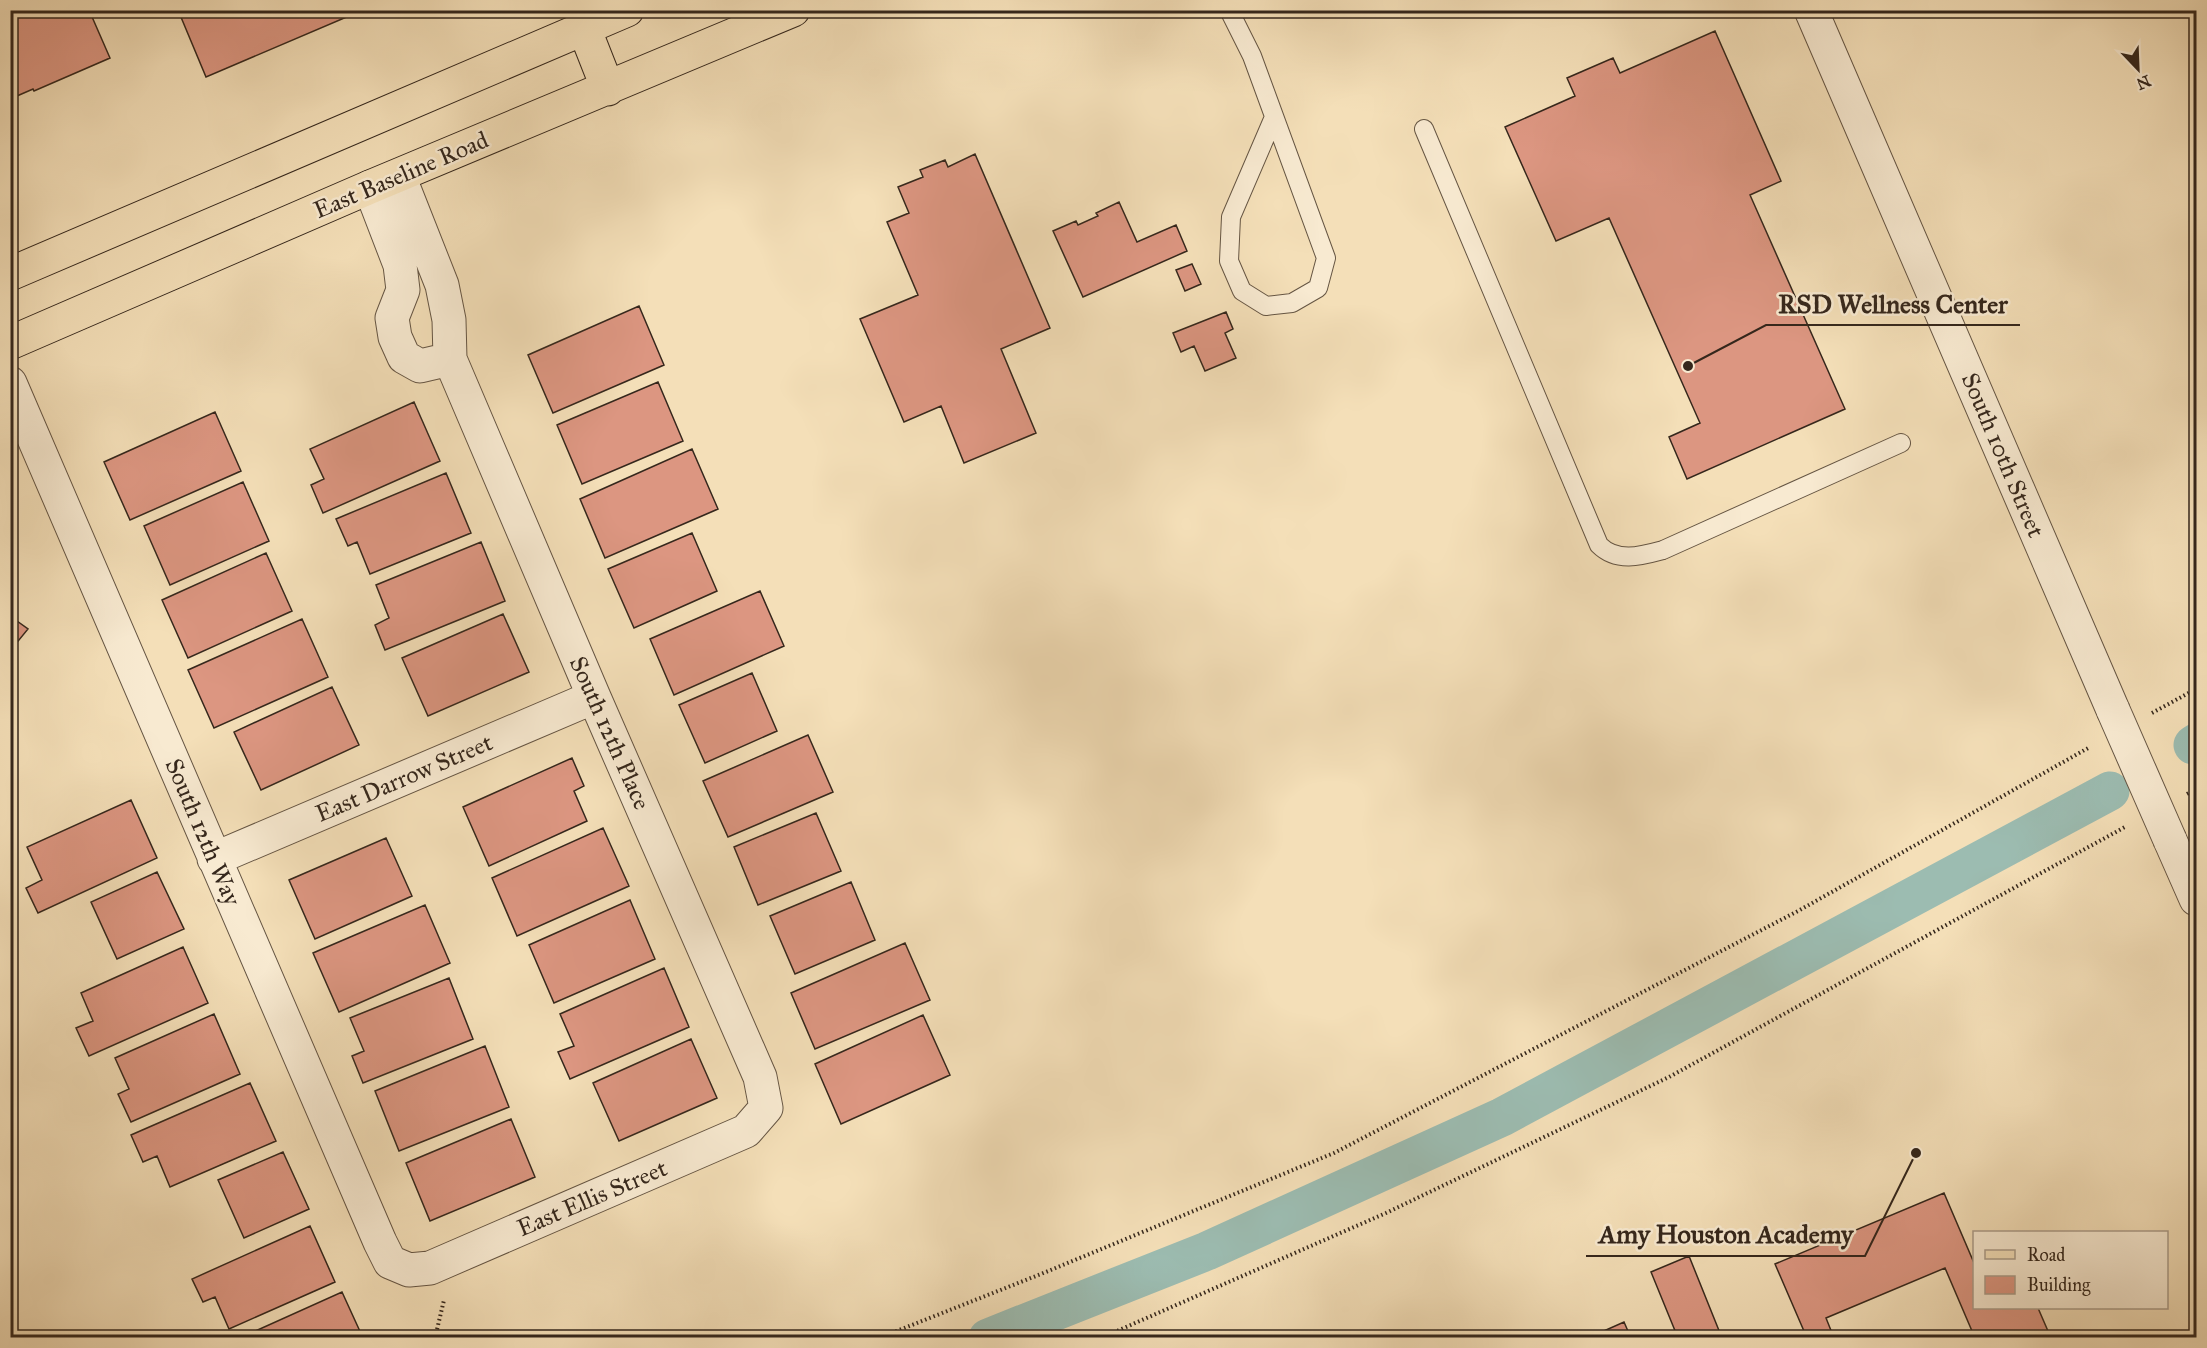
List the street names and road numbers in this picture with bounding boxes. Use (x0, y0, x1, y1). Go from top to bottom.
street label: East Baseline Road (309, 125, 493, 225)
street label: South 10th Street (1955, 368, 2051, 542)
street label: South 12th Place (563, 652, 657, 814)
street label: East Darrow Street (311, 727, 497, 829)
street label: South 12th Way (159, 754, 248, 911)
street label: East Ellis Street (512, 1153, 672, 1243)

